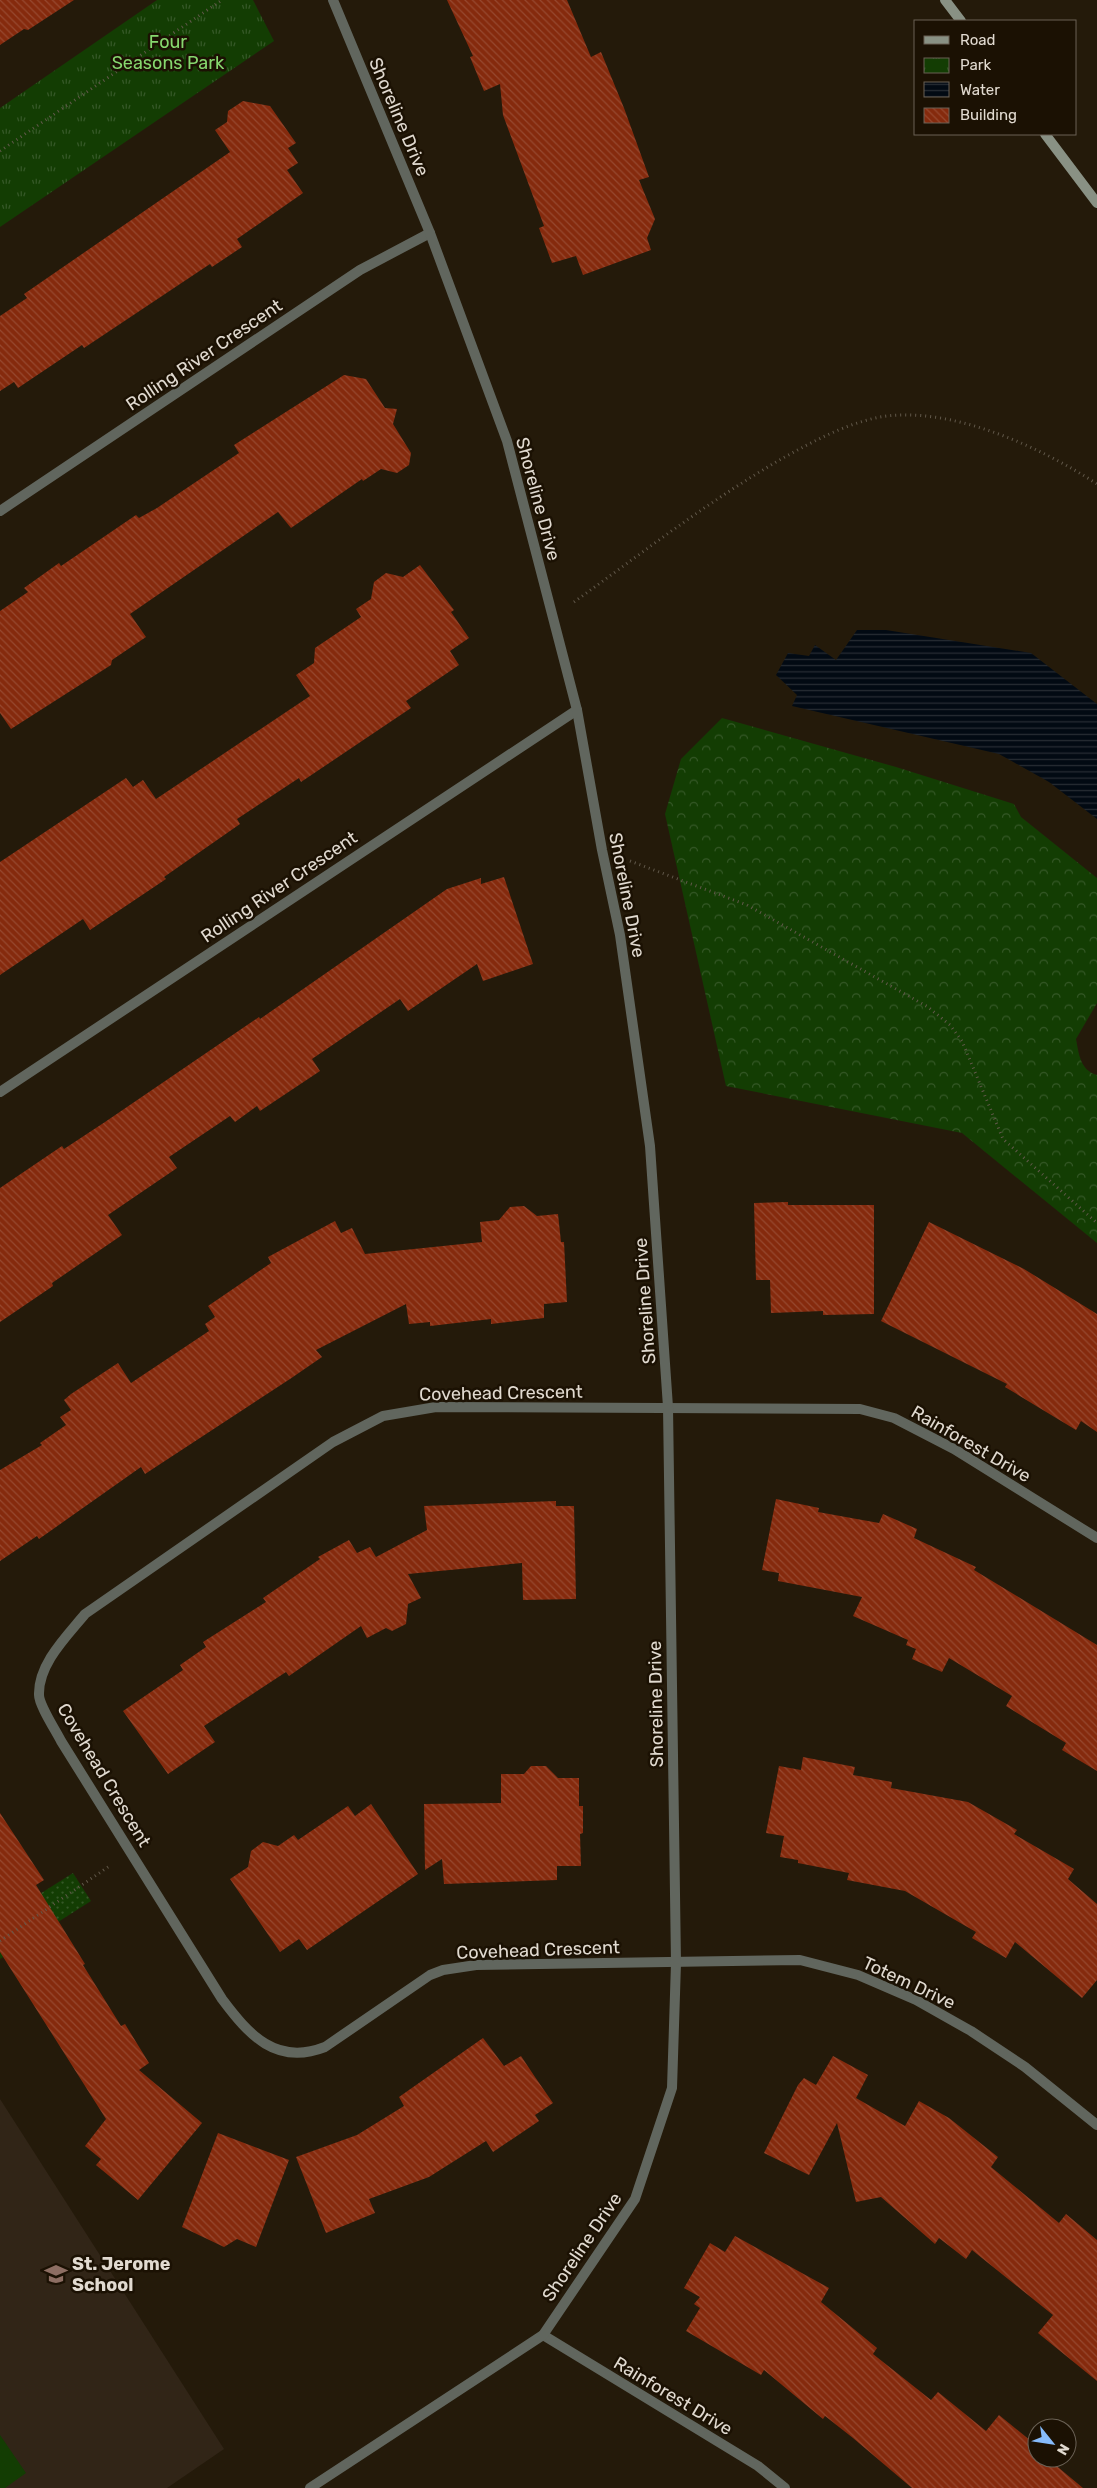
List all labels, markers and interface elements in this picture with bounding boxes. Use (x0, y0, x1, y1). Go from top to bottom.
legend (914, 20, 1077, 135)
park label: Four Seasons Park (112, 31, 225, 74)
text: Road (960, 31, 996, 49)
street label: Shoreline Drive (364, 54, 434, 180)
text: Park (960, 56, 991, 74)
text: Water (960, 81, 1000, 99)
text: Building (960, 106, 1017, 124)
street label: Rolling River Crescent (122, 295, 286, 415)
street label: Shoreline Drive (511, 435, 565, 563)
street label: Rolling River Crescent (197, 827, 361, 947)
street label: Shoreline Drive (604, 831, 650, 959)
street label: Shoreline Drive (630, 1237, 660, 1365)
street label: Covehead Crescent (419, 1381, 583, 1405)
street label: Rainforest Drive (907, 1401, 1035, 1487)
street label: Shoreline Drive (644, 1640, 668, 1768)
street label: Covehead Crescent (52, 1699, 156, 1851)
street label: Covehead Crescent (456, 1936, 620, 1964)
street label: Totem Drive (859, 1952, 959, 2014)
street label: Shoreline Drive (537, 2188, 627, 2306)
place label: St. Jerome School (72, 2253, 171, 2296)
school or university icon: St. Jerome School (43, 2261, 69, 2287)
street label: Rainforest Drive (610, 2352, 736, 2440)
north arrow (1027, 2418, 1077, 2468)
text: N (1053, 2441, 1073, 2458)

